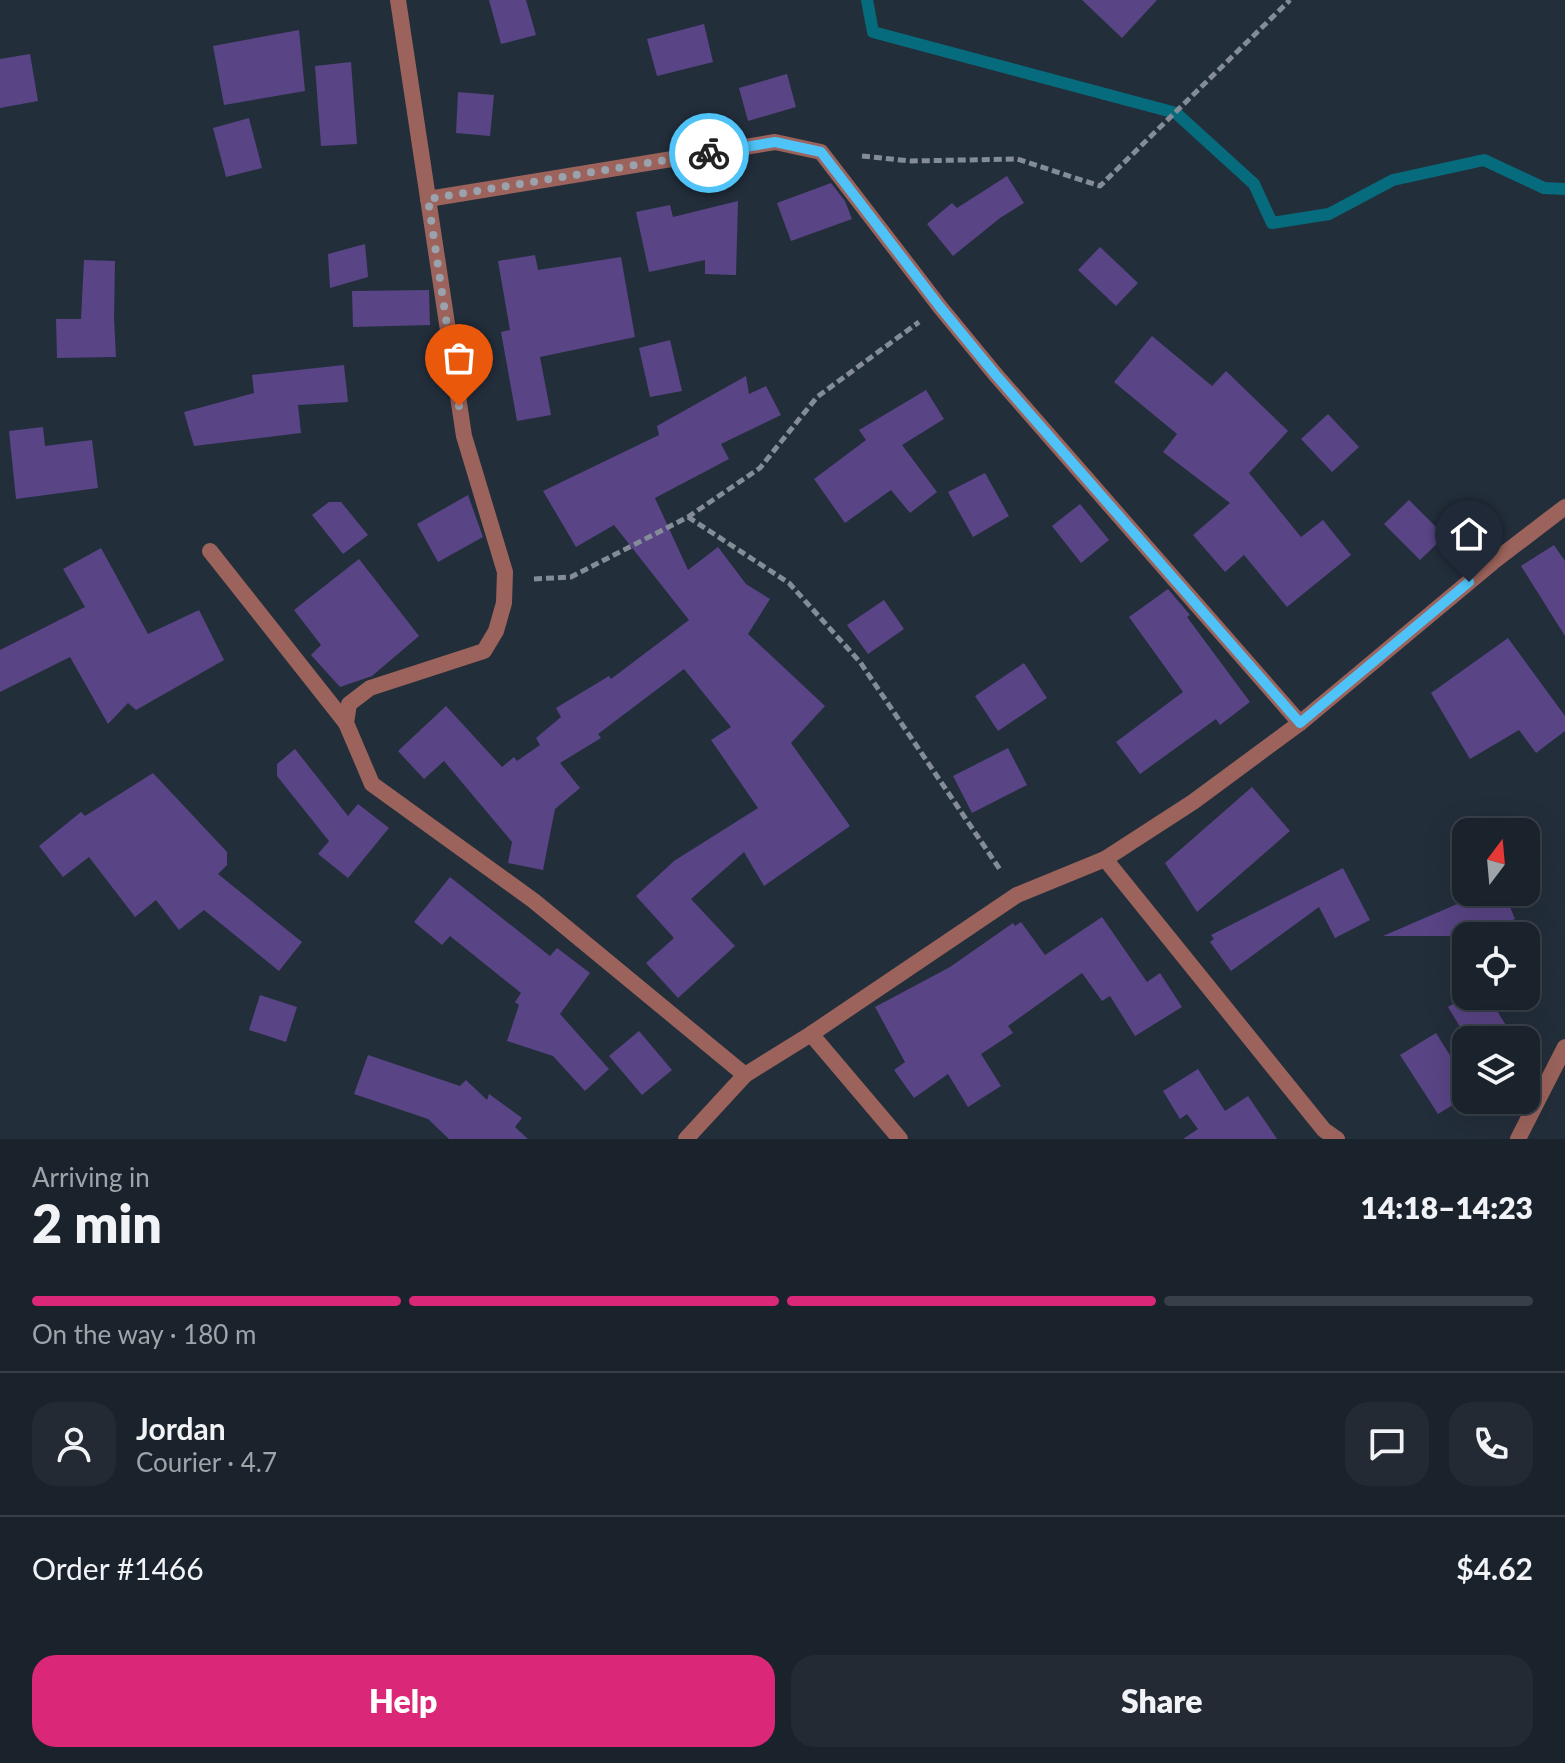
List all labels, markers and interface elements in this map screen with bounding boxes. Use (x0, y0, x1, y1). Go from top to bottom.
courier (669, 113, 749, 193)
icon: bike (687, 131, 731, 175)
pin (425, 324, 493, 406)
icon: bag (437, 336, 481, 380)
pin (1435, 500, 1503, 582)
icon: home (1447, 512, 1491, 556)
north arrow (1452, 818, 1540, 906)
map controls (1452, 818, 1540, 1114)
button: locate (1452, 922, 1540, 1010)
button: layers (1452, 1026, 1540, 1114)
text: Arriving in (32, 1161, 150, 1193)
text: 14:18–14:23 (1360, 1189, 1533, 1225)
text: 2 min (32, 1192, 162, 1254)
text: On the way · 180 m (32, 1318, 256, 1350)
button: person (32, 1402, 116, 1486)
button: chat (1345, 1402, 1429, 1486)
button: phone (1449, 1402, 1533, 1486)
text: Jordan (136, 1410, 226, 1446)
text: Courier · 4.7 (136, 1446, 277, 1478)
text: Order #1466 (32, 1550, 204, 1586)
text: $4.62 (1456, 1550, 1533, 1586)
button: Help (32, 1655, 775, 1747)
button: Share (791, 1655, 1533, 1747)

